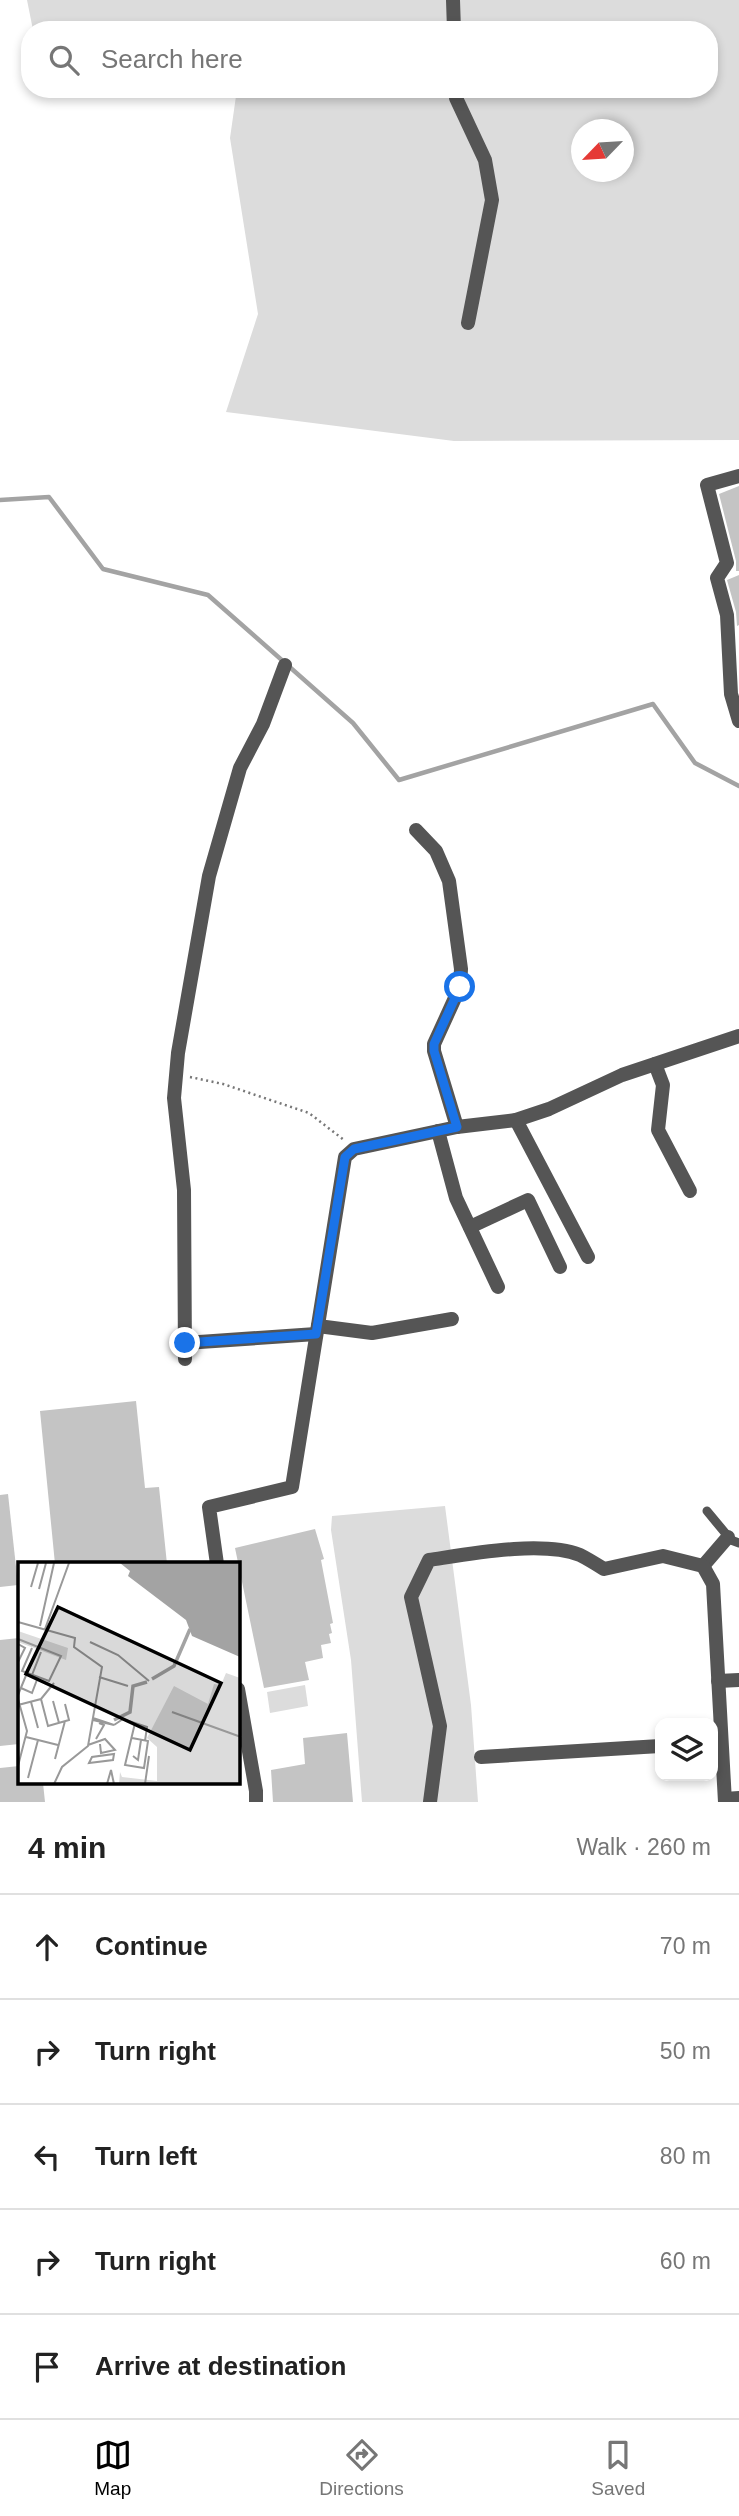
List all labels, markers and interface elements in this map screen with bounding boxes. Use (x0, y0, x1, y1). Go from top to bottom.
search box (21, 21, 718, 98)
icon: search (45, 41, 83, 79)
text: Search here (101, 44, 243, 74)
north arrow (571, 119, 634, 182)
route start (444, 971, 475, 1002)
route end (169, 1327, 200, 1358)
inset map (18, 1562, 240, 1784)
map controls (655, 1718, 718, 1781)
button: layers (655, 1718, 718, 1781)
text: 4 min (28, 1831, 106, 1864)
text: Walk · 260 m (576, 1834, 711, 1860)
icon: ahead (28, 1928, 66, 1966)
text: Continue (95, 1931, 208, 1961)
text: 70 m (660, 1933, 711, 1959)
icon: right (28, 2033, 66, 2071)
text: Turn right (95, 2036, 216, 2066)
text: 50 m (660, 2038, 711, 2064)
icon: left (28, 2138, 66, 2176)
text: Turn left (95, 2141, 197, 2171)
text: 80 m (660, 2143, 711, 2169)
icon: right (28, 2243, 66, 2281)
text: Turn right (95, 2246, 216, 2276)
text: 60 m (660, 2248, 711, 2274)
icon: arrive (28, 2348, 66, 2386)
text: Arrive at destination (95, 2351, 346, 2381)
tab: Map (94, 2436, 132, 2500)
tab: Directions (319, 2436, 404, 2500)
tab: Saved (591, 2436, 645, 2500)

